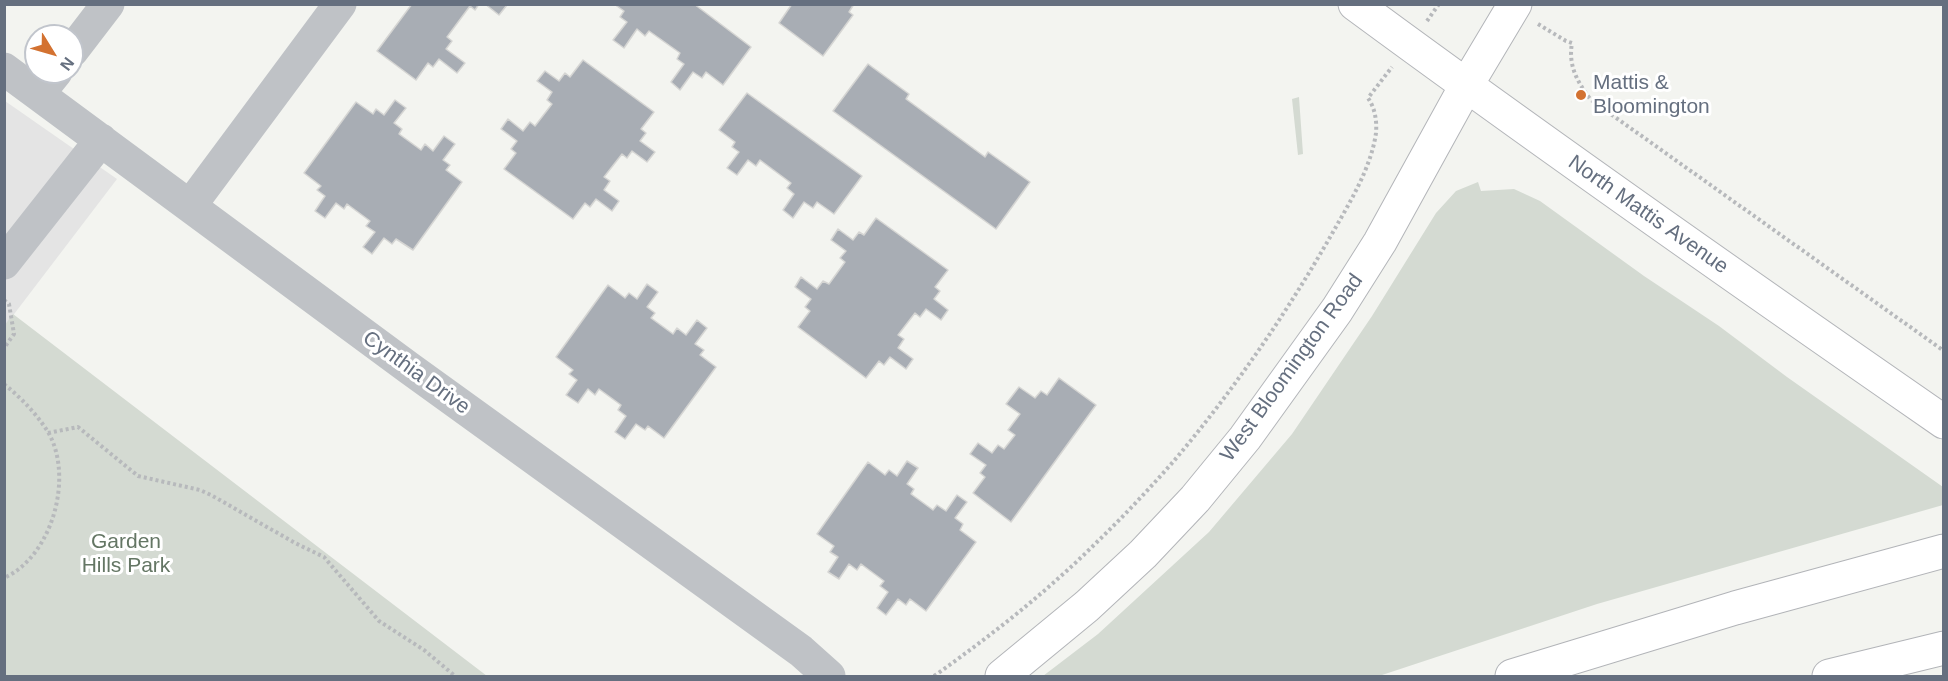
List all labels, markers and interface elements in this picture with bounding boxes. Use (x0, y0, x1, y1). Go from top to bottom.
north arrow (24, 24, 84, 84)
text: N (57, 54, 77, 74)
place label: Mattis & Bloomington (1593, 70, 1710, 120)
marker: Mattis & Bloomington (1574, 88, 1588, 102)
street label: North Mattis Avenue (1563, 150, 1733, 280)
street label: West Bloomington Road (1215, 269, 1369, 467)
street label: Cynthia Drive (358, 326, 474, 420)
park label: Garden Hills Park (82, 529, 170, 579)

